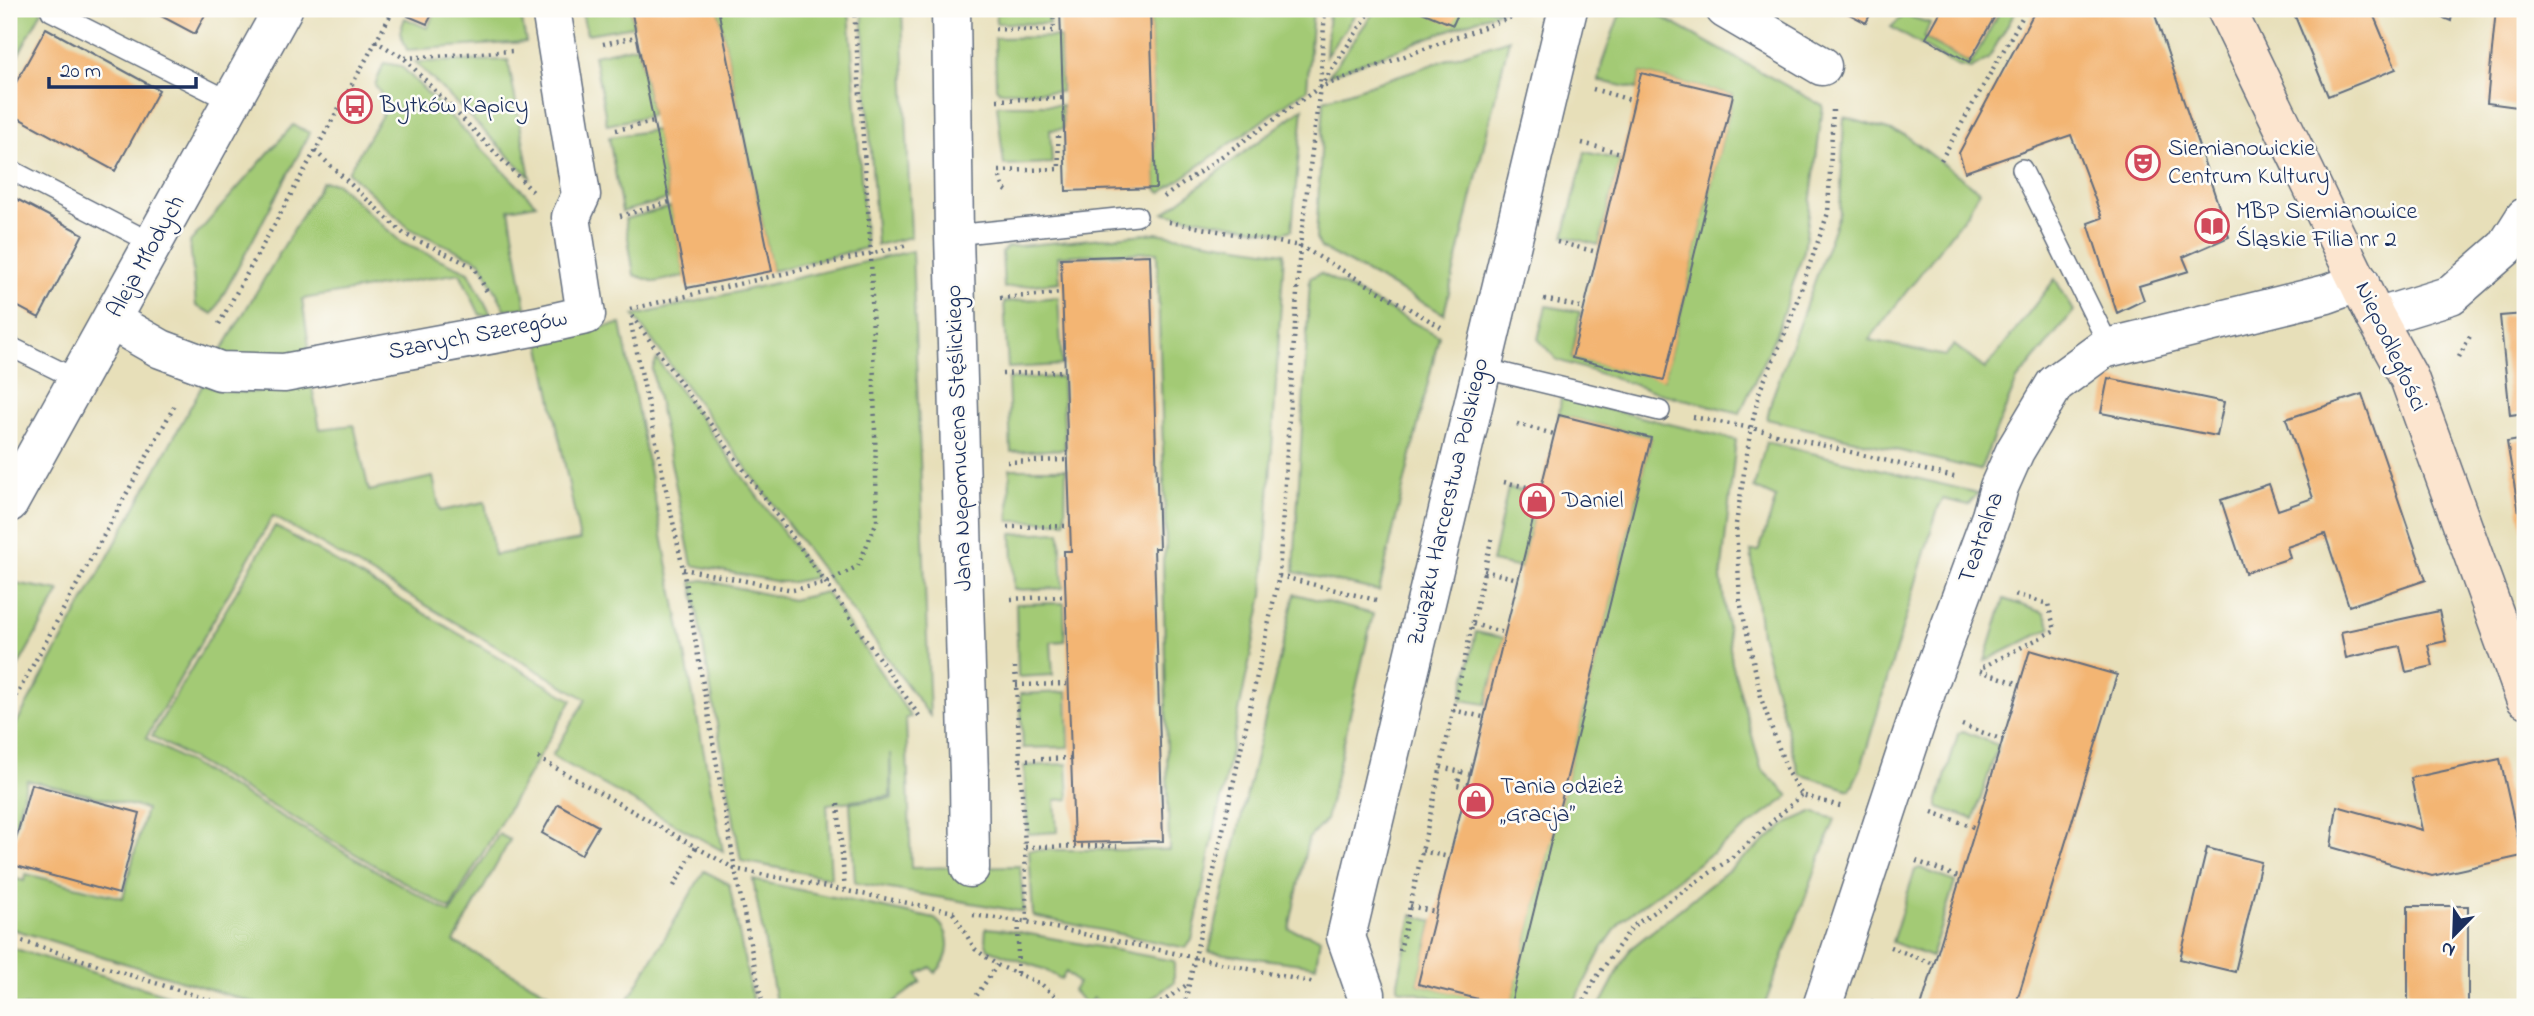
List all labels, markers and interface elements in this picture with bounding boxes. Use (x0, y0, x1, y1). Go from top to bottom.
scale bar (49, 46, 196, 90)
text: 20 m (60, 57, 101, 87)
bus stop icon: Bytków Kapicy (336, 87, 374, 125)
place label: Bytków Kapicy (379, 89, 528, 125)
place label: Siemianowickie Centrum Kultury (2168, 132, 2329, 196)
theatre icon: Siemianowickie Centrum Kultury (2124, 144, 2162, 182)
street label: Aleja Młodych (99, 189, 196, 325)
place label: MBP Siemianowice Śląskie Filia nr 2 (2236, 195, 2418, 258)
library icon: MBP Siemianowice Śląskie Filia nr 2 (2193, 207, 2231, 245)
street label: Niepodległości (2345, 276, 2435, 418)
street label: Jana Nepomucena Stęślickiego (937, 284, 983, 592)
street label: Szarych Szeregów (386, 302, 571, 371)
street label: Związku Harcerstwa Polskiego (1399, 355, 1499, 649)
shop icon: Daniel (1518, 482, 1556, 520)
place label: Daniel (1561, 484, 1624, 519)
street label: Teatralna (1950, 488, 2014, 588)
place label: Tania odzież „Gracja” (1500, 770, 1624, 833)
shop icon: Tania odzież „Gracja” (1457, 782, 1495, 820)
north arrow (2418, 900, 2488, 970)
text: N (2437, 933, 2460, 963)

